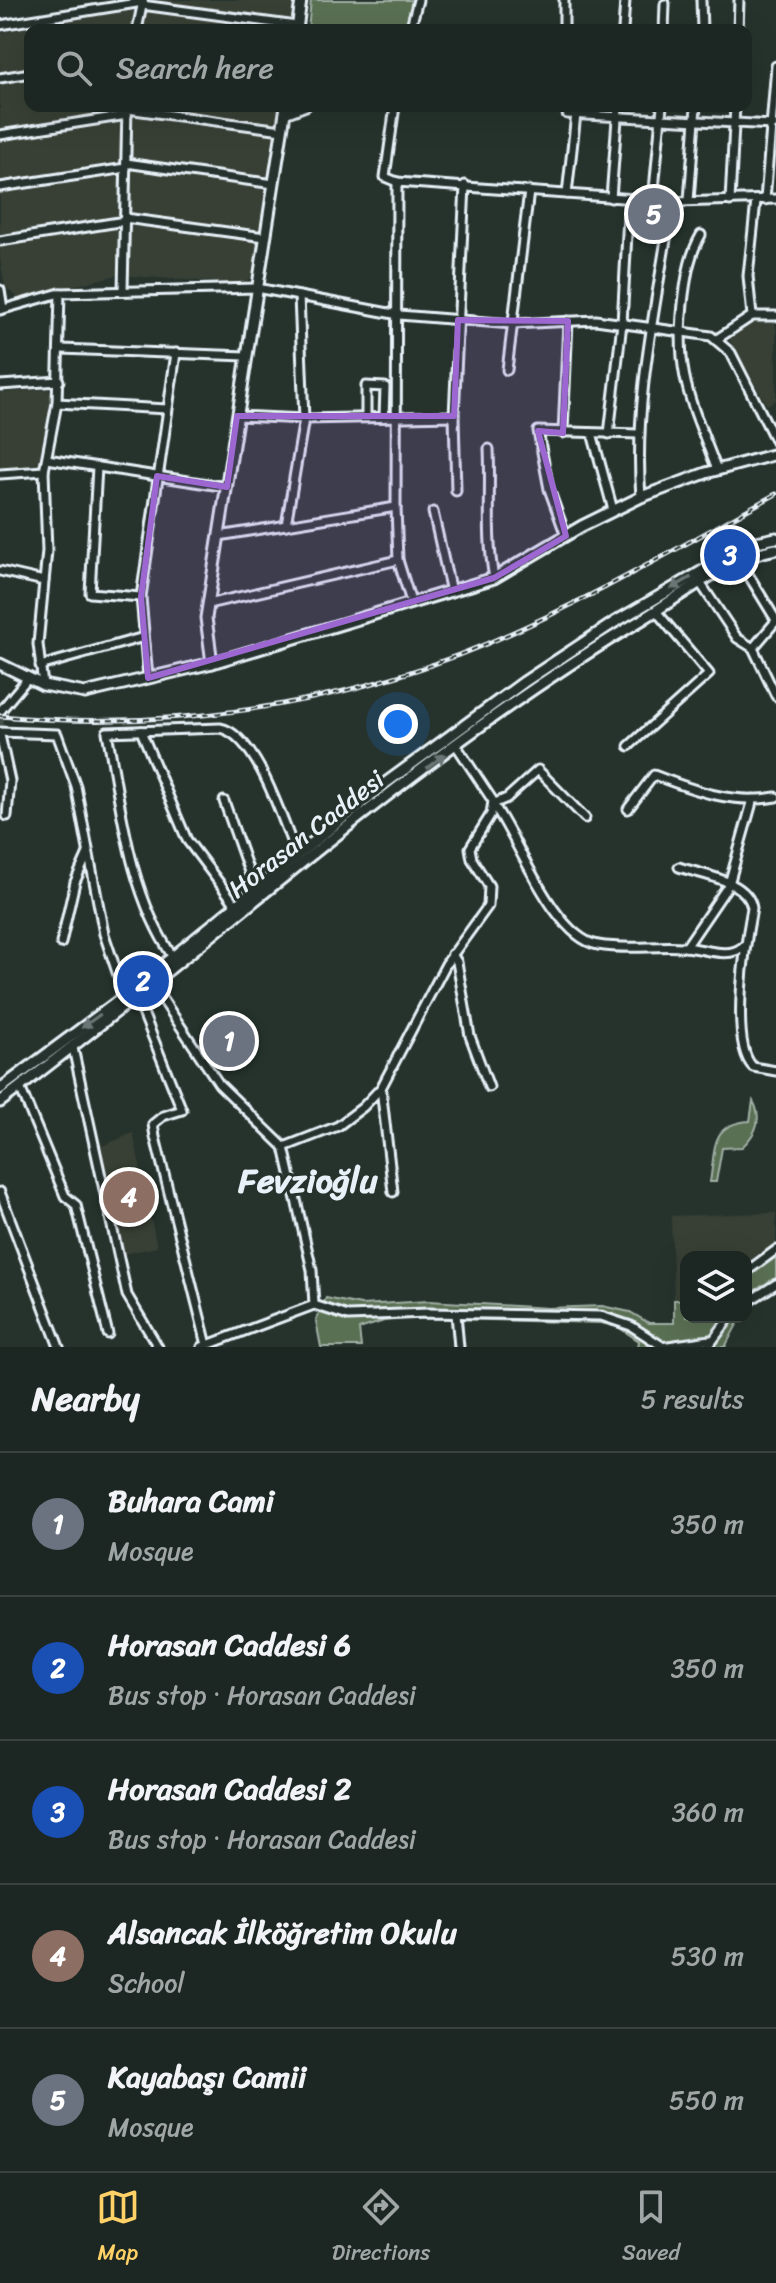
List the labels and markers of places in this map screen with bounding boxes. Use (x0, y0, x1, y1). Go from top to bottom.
pin: 5 (628, 184, 680, 244)
pin: 3 (704, 525, 756, 585)
pin: 2 (117, 951, 169, 1011)
pin: 1 (203, 1011, 255, 1071)
pin: 4 (103, 1167, 155, 1227)

